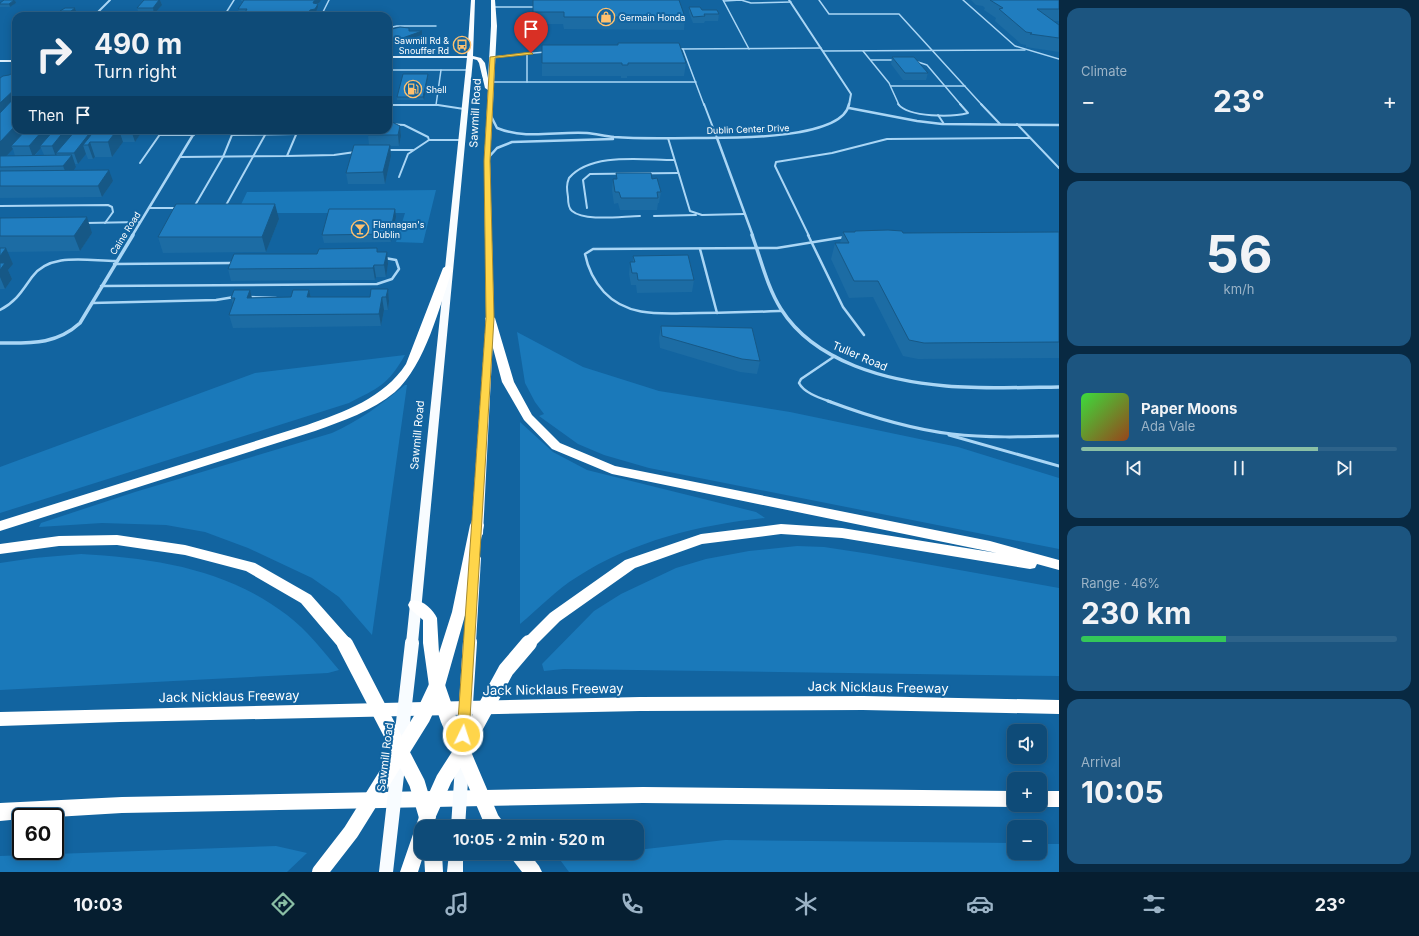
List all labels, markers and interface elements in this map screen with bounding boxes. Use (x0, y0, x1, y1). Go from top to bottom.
shop icon: Germain Honda (596, 7, 616, 27)
pin (514, 12, 548, 53)
place label: Germain Honda (619, 12, 685, 23)
icon: arrive (520, 18, 542, 40)
text: 490 m (94, 27, 182, 61)
icon: right (28, 28, 80, 80)
place label: Sawmill Rd & Snouffer Rd (394, 35, 449, 56)
bus stop icon: Sawmill Rd & Snouffer Rd (452, 35, 472, 55)
text: Turn right (94, 61, 177, 82)
text: Climate (1081, 63, 1127, 79)
street label: Sawmill Road (466, 78, 484, 148)
fuel station icon: Shell (403, 79, 423, 99)
text: 23° (1213, 83, 1265, 119)
place label: Shell (426, 84, 447, 95)
text: − (1081, 88, 1096, 114)
text: + (1382, 88, 1397, 114)
icon: arrive (72, 104, 94, 126)
text: Then (28, 106, 64, 125)
street label: Dublin Center Drive (706, 122, 790, 136)
street label: Caine Road (107, 209, 143, 257)
bar icon: Flannagan's Dublin (350, 219, 370, 239)
place label: Flannagan's Dublin (373, 219, 425, 240)
text: 56 (1205, 223, 1273, 286)
text: km/h (1224, 281, 1254, 297)
street label: Tuller Road (830, 338, 890, 374)
text: Paper Moons (1141, 399, 1237, 418)
street label: Sawmill Road (407, 400, 427, 470)
text: Ada Vale (1141, 418, 1195, 434)
icon: previous (1123, 457, 1145, 479)
icon: pause (1228, 457, 1250, 479)
icon: next (1333, 457, 1355, 479)
text: Range · 46% (1081, 575, 1160, 591)
text: 230 km (1081, 595, 1191, 631)
street label: Jack Nicklaus Freeway (807, 678, 949, 696)
street label: Jack Nicklaus Freeway (482, 680, 624, 698)
street label: Jack Nicklaus Freeway (158, 687, 300, 705)
position arrow (442, 714, 484, 756)
street label: Sawmill Road (374, 722, 396, 792)
map controls (1007, 724, 1047, 860)
button: sound (1007, 724, 1047, 764)
text: Arrival (1081, 754, 1121, 770)
button: + (1007, 772, 1047, 812)
text: 10:05 (1081, 774, 1164, 810)
speed limit sign: 60 (12, 808, 64, 860)
button: − (1007, 820, 1047, 860)
text: 10:05 · 2 min · 520 m (453, 830, 605, 849)
icon: directions (269, 890, 297, 918)
icon: music (443, 890, 471, 918)
icon: phone (618, 890, 646, 918)
icon: climate (792, 890, 820, 918)
icon: car (966, 890, 994, 918)
icon: filters (1140, 890, 1168, 918)
text: 10:03 (73, 894, 123, 915)
text: 23° (1315, 894, 1346, 915)

